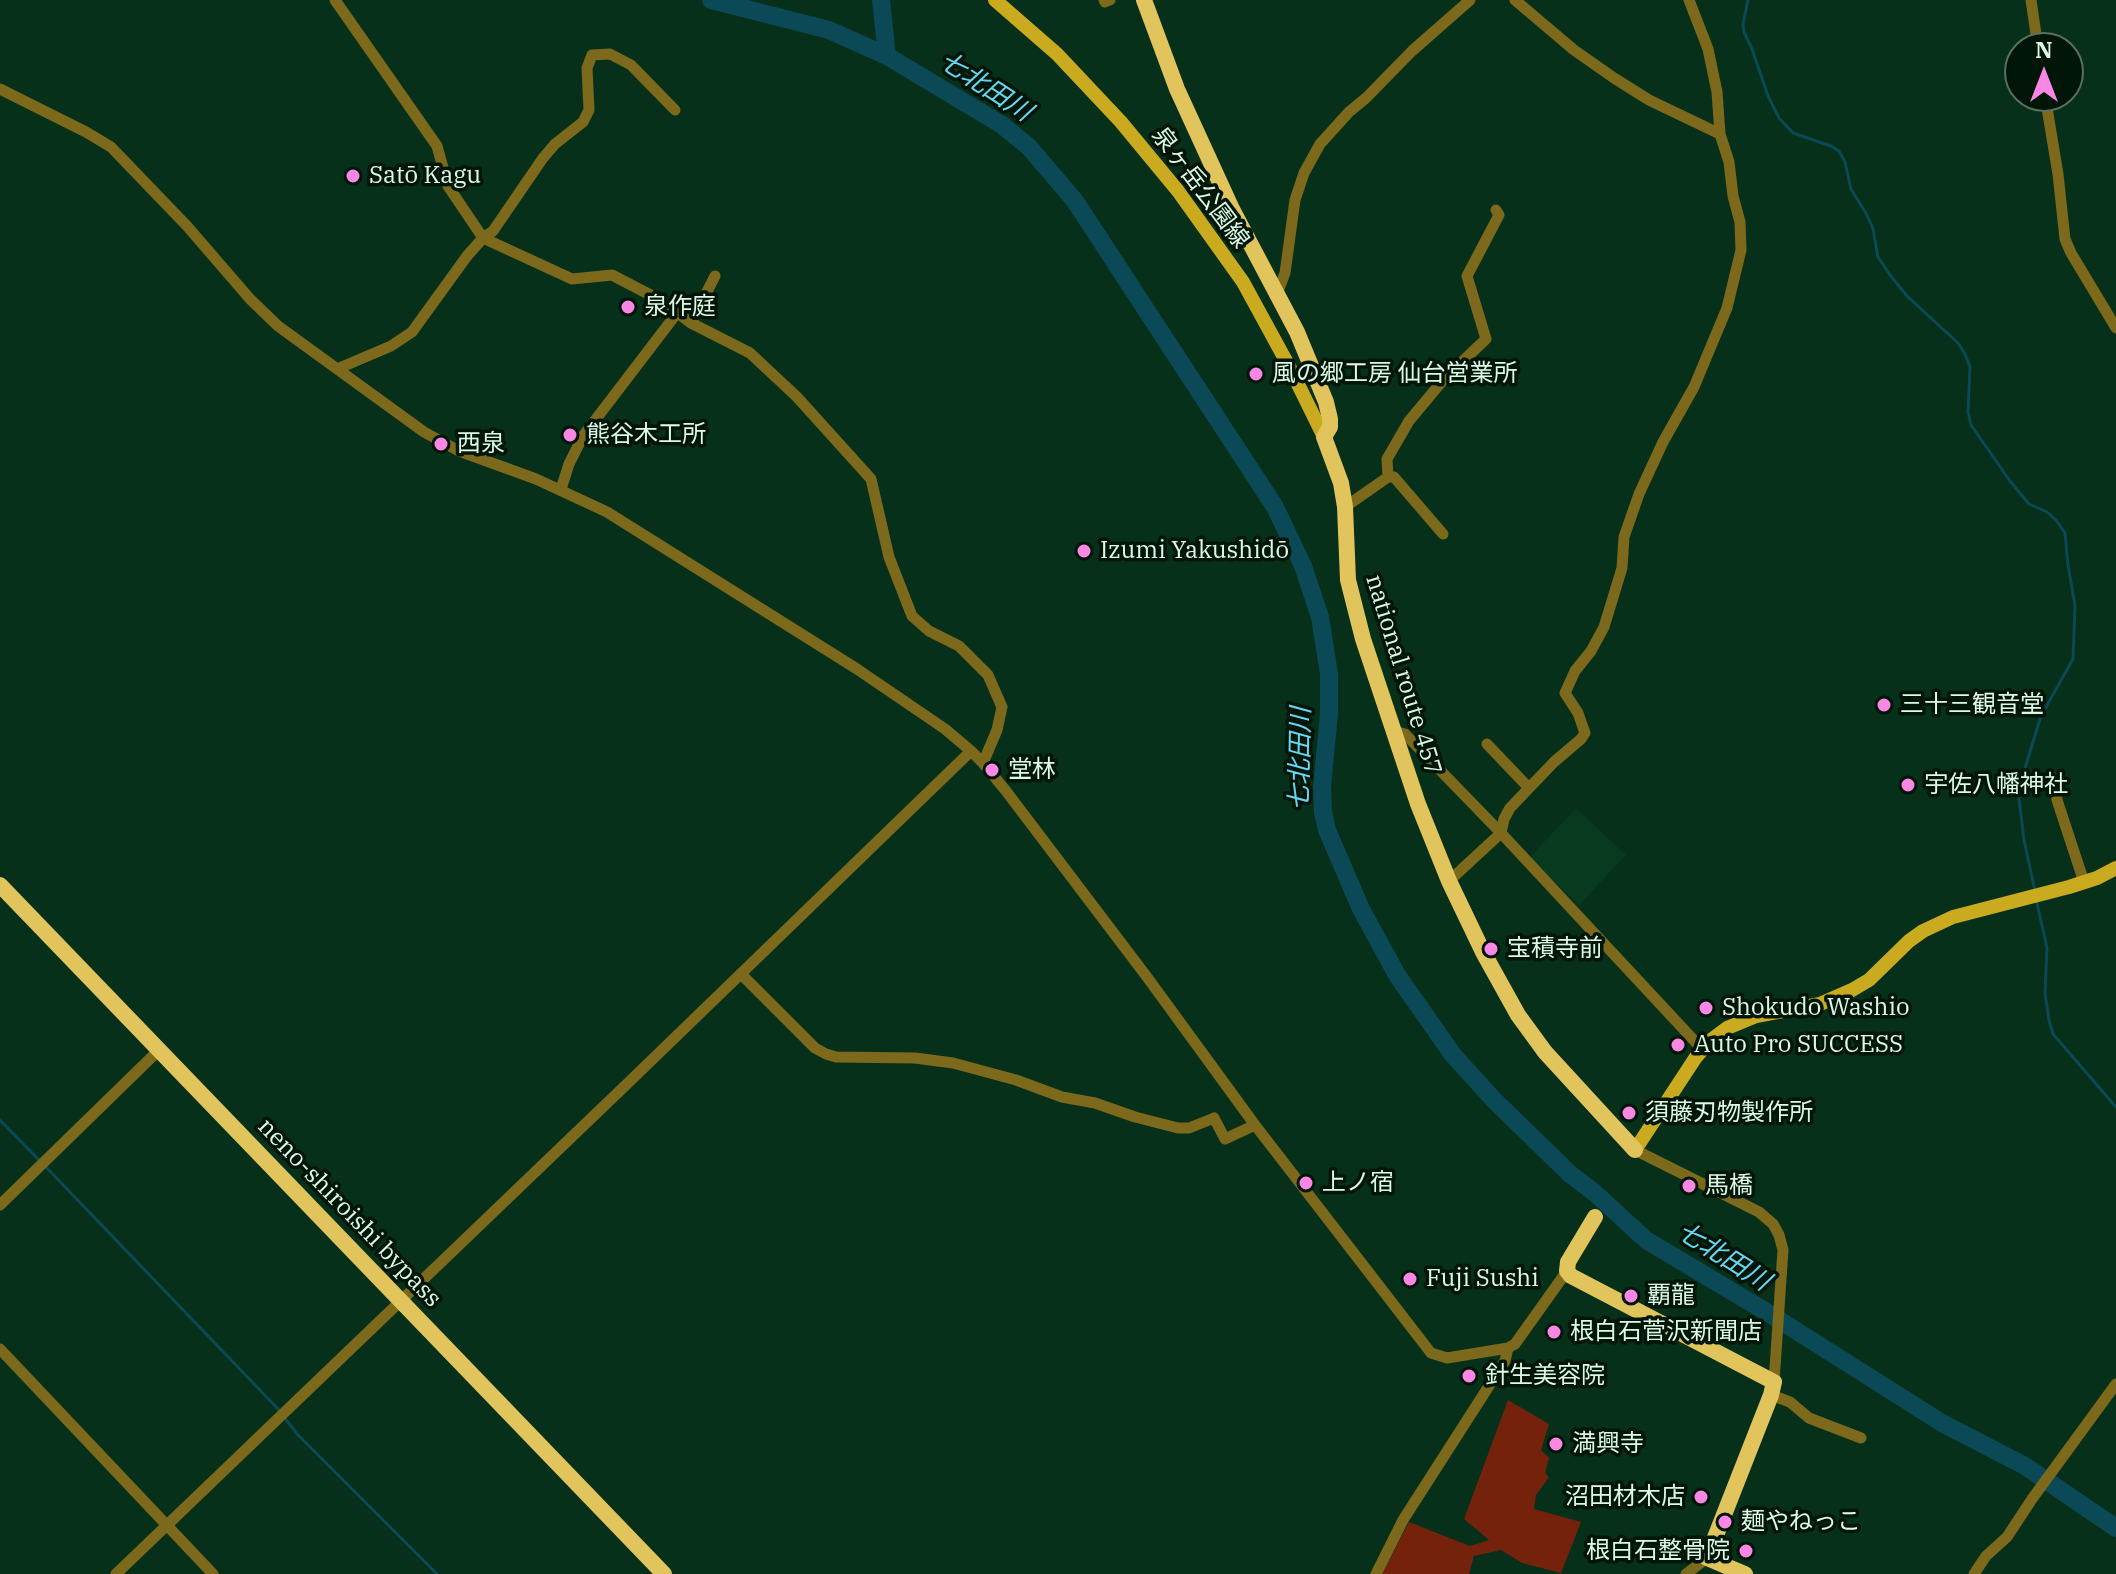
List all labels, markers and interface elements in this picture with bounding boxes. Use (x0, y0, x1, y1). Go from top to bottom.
north arrow (2004, 32, 2084, 112)
text: N (2035, 35, 2053, 64)
water label: 七北田川 (933, 46, 1037, 128)
street label: 泉ヶ岳公園線 (1145, 122, 1255, 254)
place label: Satō Kagu (369, 162, 481, 190)
marker: Satō Kagu (344, 167, 362, 185)
place label: 泉作庭 (644, 293, 716, 321)
marker: 泉作庭 (619, 298, 637, 316)
place label: 風の郷工房 仙台営業所 (1272, 360, 1518, 388)
marker: 風の郷工房 仙台営業所 (1247, 365, 1265, 383)
place label: 熊谷木工所 (586, 421, 706, 449)
marker: 熊谷木工所 (561, 426, 579, 444)
place label: 西泉 (457, 430, 505, 458)
marker: 西泉 (432, 435, 450, 453)
place label: Izumi Yakushidō (1100, 537, 1289, 565)
marker: Izumi Yakushidō (1075, 542, 1093, 560)
street label: national route 457 (1359, 571, 1447, 779)
place label: 三十三観音堂 (1900, 691, 2044, 719)
marker: 三十三観音堂 (1875, 696, 1893, 714)
water label: 七北田川 (1284, 707, 1318, 811)
place label: 堂林 (1008, 756, 1056, 784)
marker: 堂林 (983, 761, 1001, 779)
place label: 宇佐八幡神社 (1924, 771, 2068, 799)
marker: 宇佐八幡神社 (1899, 776, 1917, 794)
place label: 宝積寺前 (1507, 935, 1603, 963)
marker: 宝積寺前 (1482, 940, 1500, 958)
place label: Shokudo Washio (1722, 994, 1910, 1022)
marker: Shokudo Washio (1697, 999, 1715, 1017)
place label: Auto Pro SUCCESS (1694, 1031, 1903, 1059)
marker: Auto Pro SUCCESS (1669, 1036, 1687, 1054)
place label: 須藤刃物製作所 (1645, 1099, 1813, 1127)
marker: 須藤刃物製作所 (1620, 1104, 1638, 1122)
street label: neno-shiroishi bypass (251, 1113, 447, 1313)
place label: 上ノ宿 (1322, 1169, 1394, 1197)
place label: 馬橋 (1705, 1172, 1753, 1200)
marker: 上ノ宿 (1297, 1174, 1315, 1192)
marker: 馬橋 (1680, 1177, 1698, 1195)
water label: 七北田川 (1671, 1216, 1775, 1298)
place label: Fuji Sushi (1426, 1265, 1539, 1293)
marker: Fuji Sushi (1401, 1270, 1419, 1288)
place label: 覇龍 (1647, 1282, 1695, 1310)
marker: 覇龍 (1622, 1287, 1640, 1305)
place label: 根白石菅沢新聞店 (1570, 1318, 1762, 1346)
marker: 根白石菅沢新聞店 (1545, 1323, 1563, 1341)
place label: 針生美容院 (1485, 1362, 1605, 1390)
marker: 針生美容院 (1460, 1367, 1478, 1385)
place label: 満興寺 (1572, 1430, 1644, 1458)
marker: 満興寺 (1547, 1435, 1565, 1453)
place label: 沼田材木店 (1565, 1483, 1685, 1511)
marker: 沼田材木店 (1692, 1488, 1710, 1506)
place label: 麺やねっこ (1741, 1508, 1861, 1536)
marker: 麺やねっこ (1716, 1513, 1734, 1531)
place label: 根白石整骨院 (1586, 1537, 1730, 1565)
marker: 根白石整骨院 (1737, 1542, 1755, 1560)

